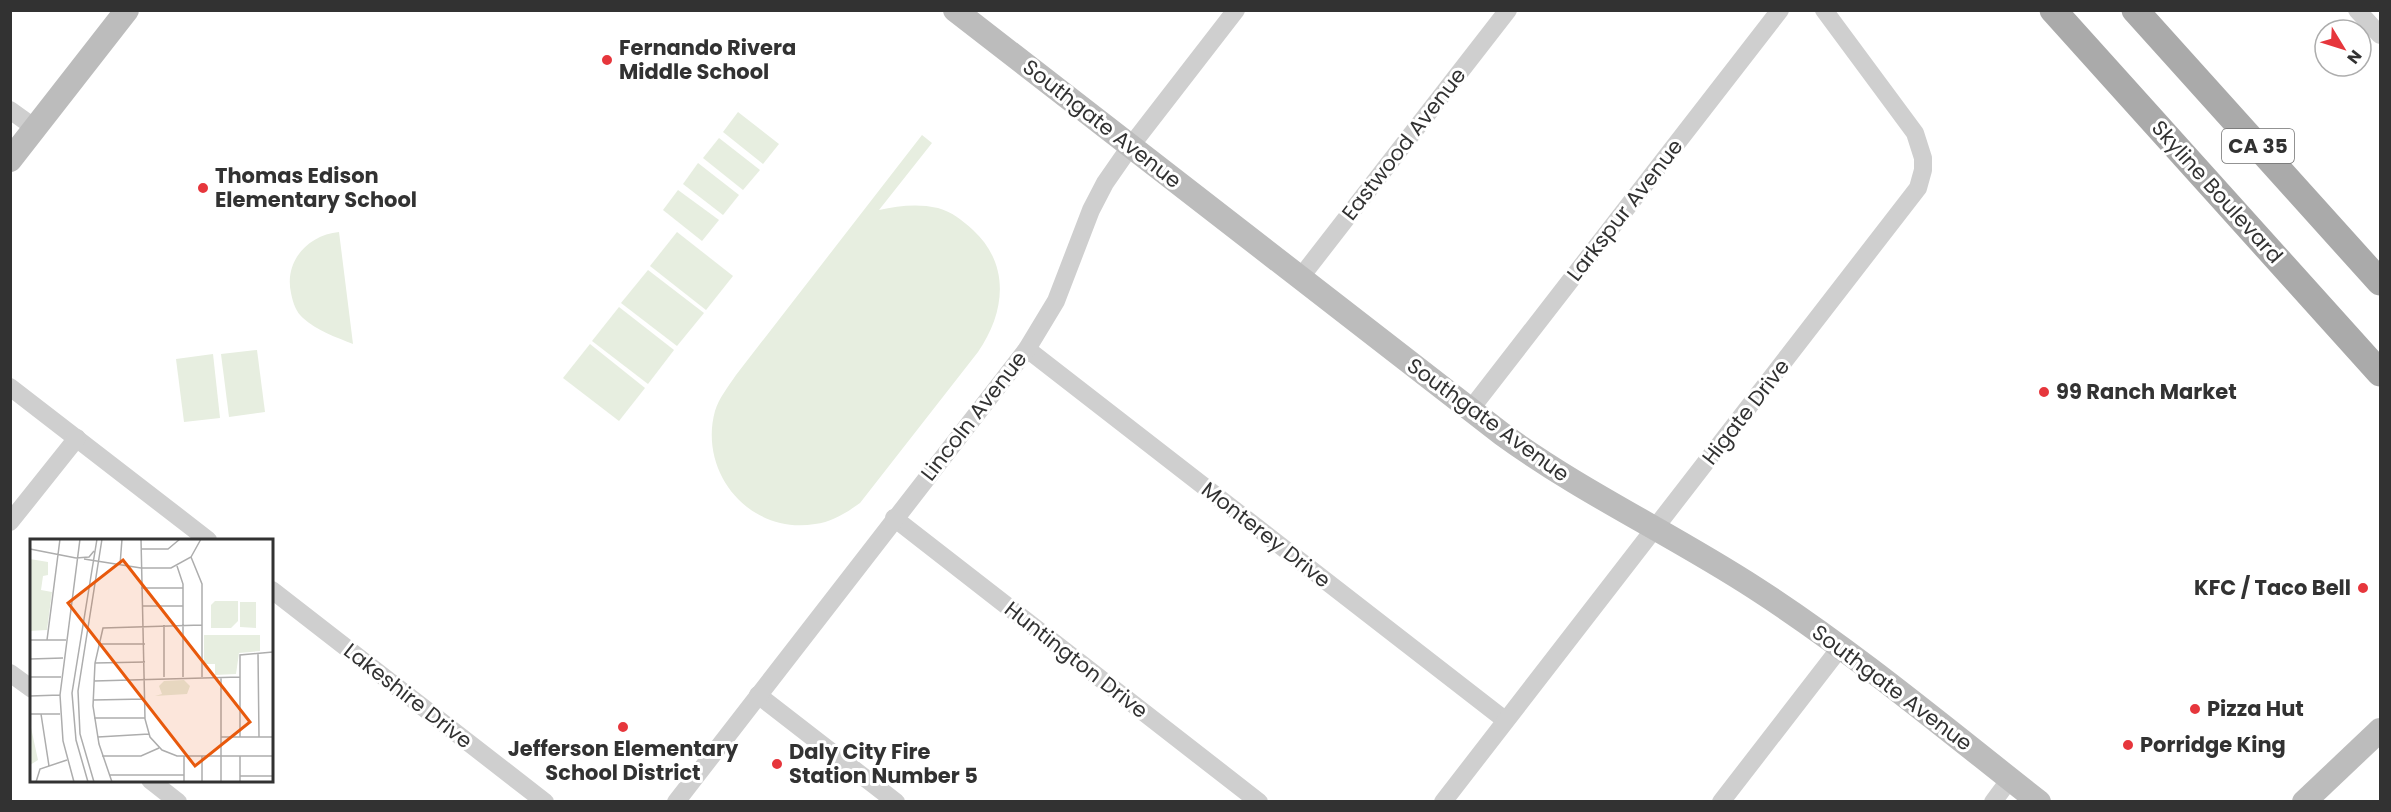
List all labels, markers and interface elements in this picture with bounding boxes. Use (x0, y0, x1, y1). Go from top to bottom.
north arrow (2313, 18, 2373, 78)
place label: Fernando Rivera Middle School (619, 33, 796, 86)
text: N (2342, 45, 2367, 69)
marker: Fernando Rivera Middle School (600, 53, 614, 67)
street label: Southgate Avenue (1017, 53, 1188, 195)
street label: Eastwood Avenue (1335, 61, 1472, 226)
street label: Skyline Boulevard (2145, 114, 2289, 269)
road number: CA 35 (2222, 129, 2294, 163)
street label: Larkspur Avenue (1560, 133, 1689, 287)
place label: Thomas Edison Elementary School (215, 161, 417, 214)
marker: Thomas Edison Elementary School (196, 181, 210, 195)
street label: Lincoln Avenue (914, 345, 1033, 486)
street label: Southgate Avenue (1401, 351, 1575, 488)
street label: Higate Drive (1695, 353, 1796, 471)
place label: 99 Ranch Market (2056, 377, 2237, 406)
marker: 99 Ranch Market (2037, 385, 2051, 399)
street label: Monterey Drive (1196, 475, 1337, 594)
inset map (30, 539, 273, 782)
place label: KFC / Taco Bell (2194, 573, 2351, 602)
marker: KFC / Taco Bell (2356, 581, 2370, 595)
street label: Huntington Drive (999, 594, 1154, 725)
street label: Southgate Avenue (1806, 618, 1978, 758)
street label: Lakeshire Drive (338, 636, 479, 755)
place label: Pizza Hut (2207, 694, 2304, 723)
marker: Pizza Hut (2188, 702, 2202, 716)
marker: Jefferson Elementary School District (616, 720, 630, 734)
place label: Porridge King (2140, 730, 2286, 759)
place label: Jefferson Elementary School District (508, 734, 739, 787)
place label: Daly City Fire Station Number 5 (789, 737, 978, 790)
marker: Porridge King (2121, 738, 2135, 752)
marker: Daly City Fire Station Number 5 (770, 757, 784, 771)

